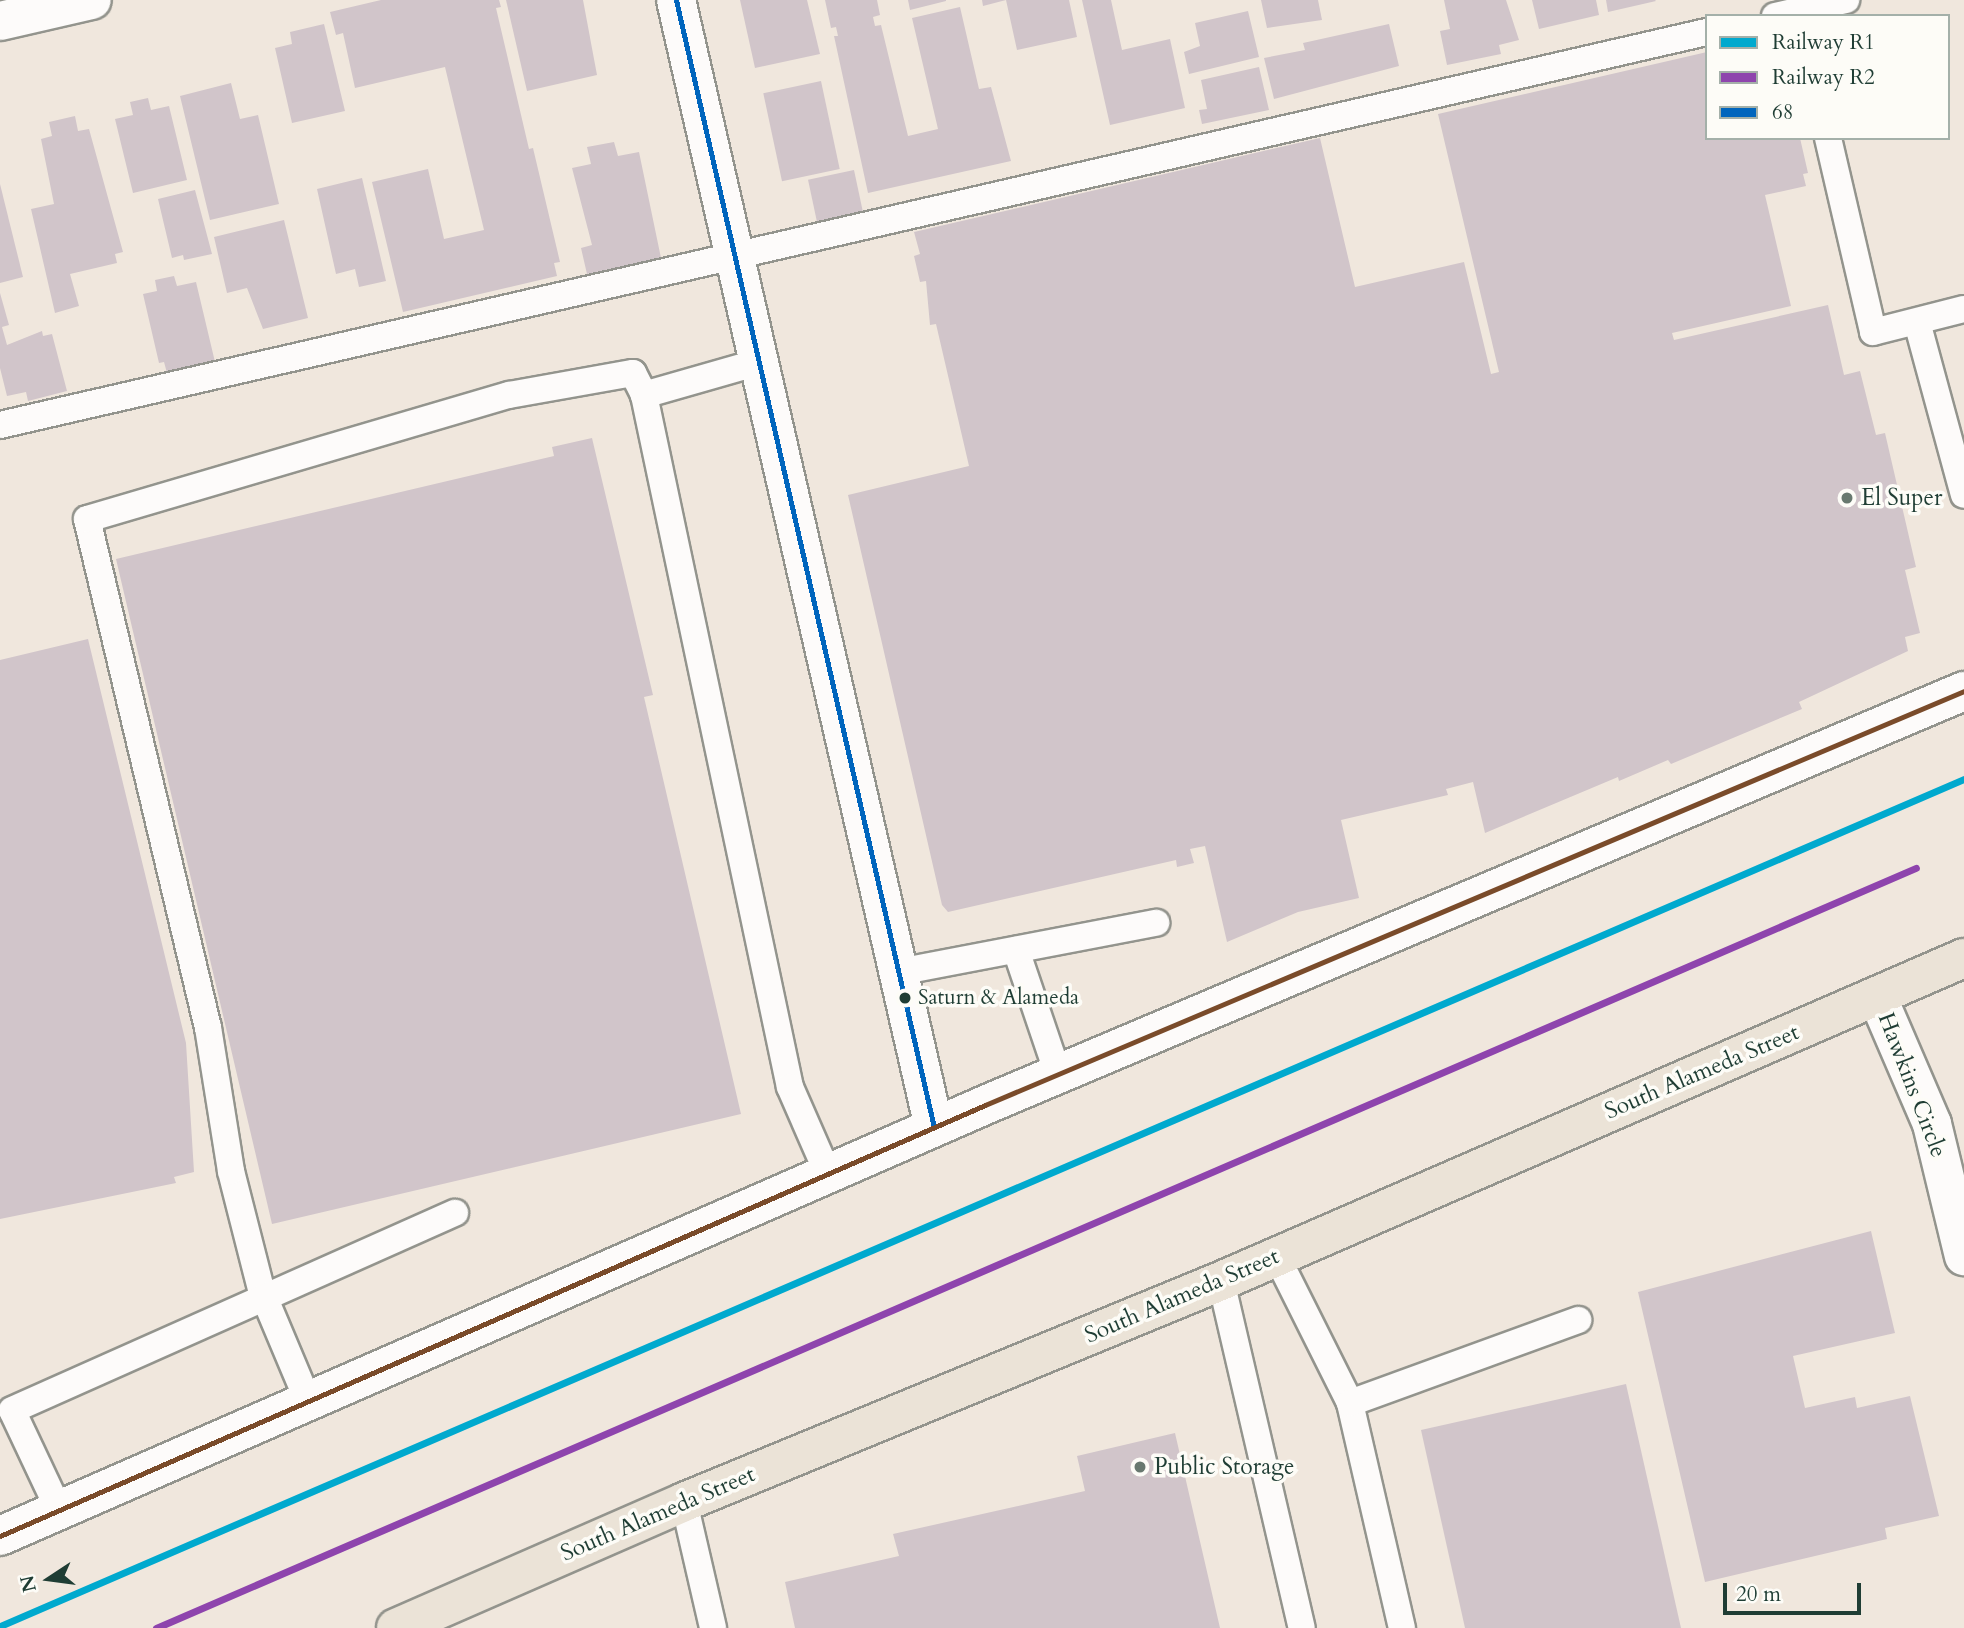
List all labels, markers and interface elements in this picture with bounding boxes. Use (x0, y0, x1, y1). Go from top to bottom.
legend (1705, 14, 1950, 140)
text: Railway R1 (1772, 28, 1875, 57)
text: Railway R2 (1772, 63, 1875, 92)
text: 68 (1772, 98, 1794, 127)
place label: El Super (1861, 484, 1942, 512)
marker: El Super (1839, 490, 1855, 506)
place label: Saturn & Alameda (918, 985, 1079, 1011)
marker: Saturn & Alameda (898, 991, 912, 1005)
street label: Hawkins Circle (1872, 1009, 1952, 1161)
street label: South Alameda Street (1601, 1019, 1803, 1125)
street label: South Alameda Street (1081, 1243, 1283, 1349)
place label: Public Storage (1154, 1453, 1294, 1481)
marker: Public Storage (1132, 1459, 1148, 1475)
street label: South Alameda Street (557, 1461, 759, 1567)
north arrow (14, 1544, 84, 1614)
scale bar (1726, 1568, 1864, 1612)
text: N (14, 1573, 43, 1595)
text: 20 m (1736, 1580, 1781, 1609)

